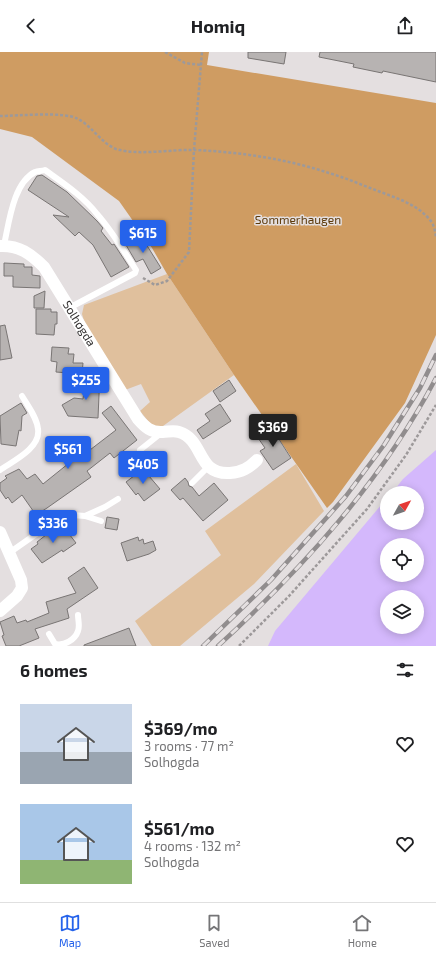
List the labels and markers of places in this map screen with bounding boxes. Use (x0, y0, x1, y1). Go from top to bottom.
pin: $615 (119, 220, 167, 254)
pin: $255 (62, 367, 110, 401)
pin: $369 (249, 414, 297, 448)
pin: $561 (44, 436, 92, 470)
pin: $405 (119, 451, 167, 485)
pin: $336 (29, 510, 77, 544)

